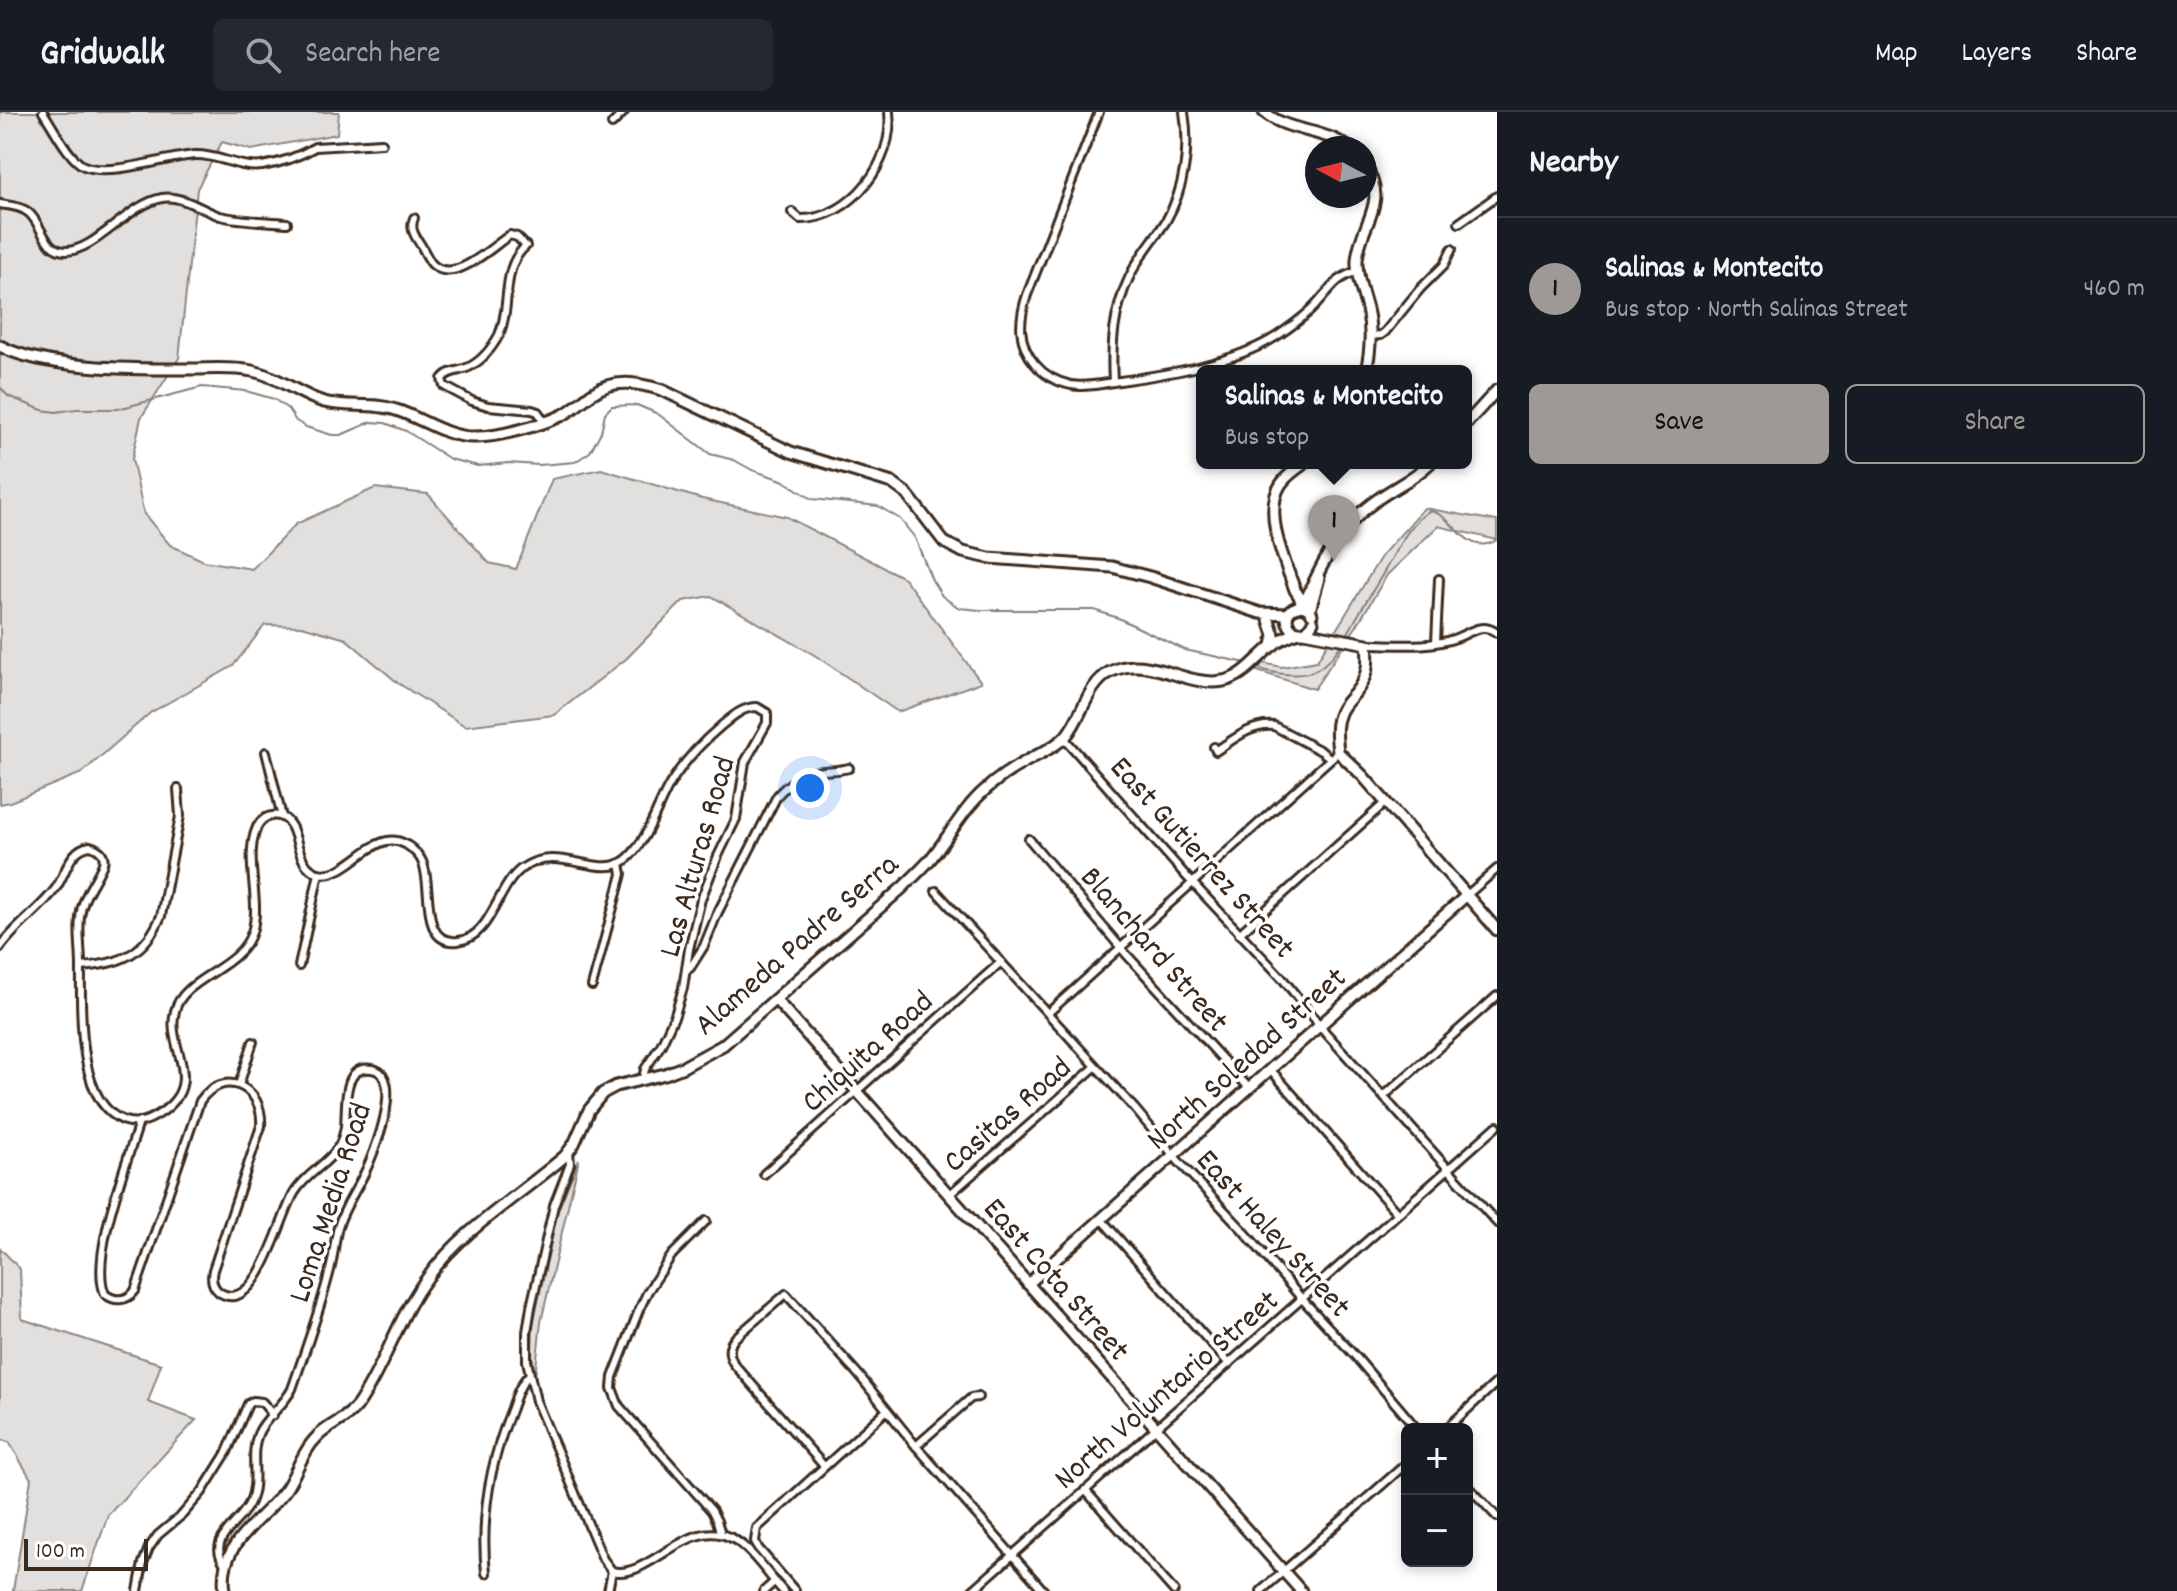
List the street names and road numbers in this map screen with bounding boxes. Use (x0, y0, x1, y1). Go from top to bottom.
street label: East Gutierrez Street (1097, 748, 1304, 971)
street label: Las Alturas Road (649, 751, 750, 963)
street label: Alameda Padre Serra (686, 844, 912, 1049)
street label: Blanchard Street (1067, 858, 1238, 1045)
street label: North Soledad Street (1138, 958, 1359, 1163)
street label: Chiquita Road (793, 982, 946, 1126)
street label: Casitas Road (935, 1048, 1084, 1186)
street label: Loma Media Road (279, 1098, 387, 1309)
street label: East Haley Street (1183, 1141, 1360, 1330)
street label: East Cota Street (970, 1189, 1139, 1374)
street label: North Voluntario Street (1045, 1281, 1291, 1503)

